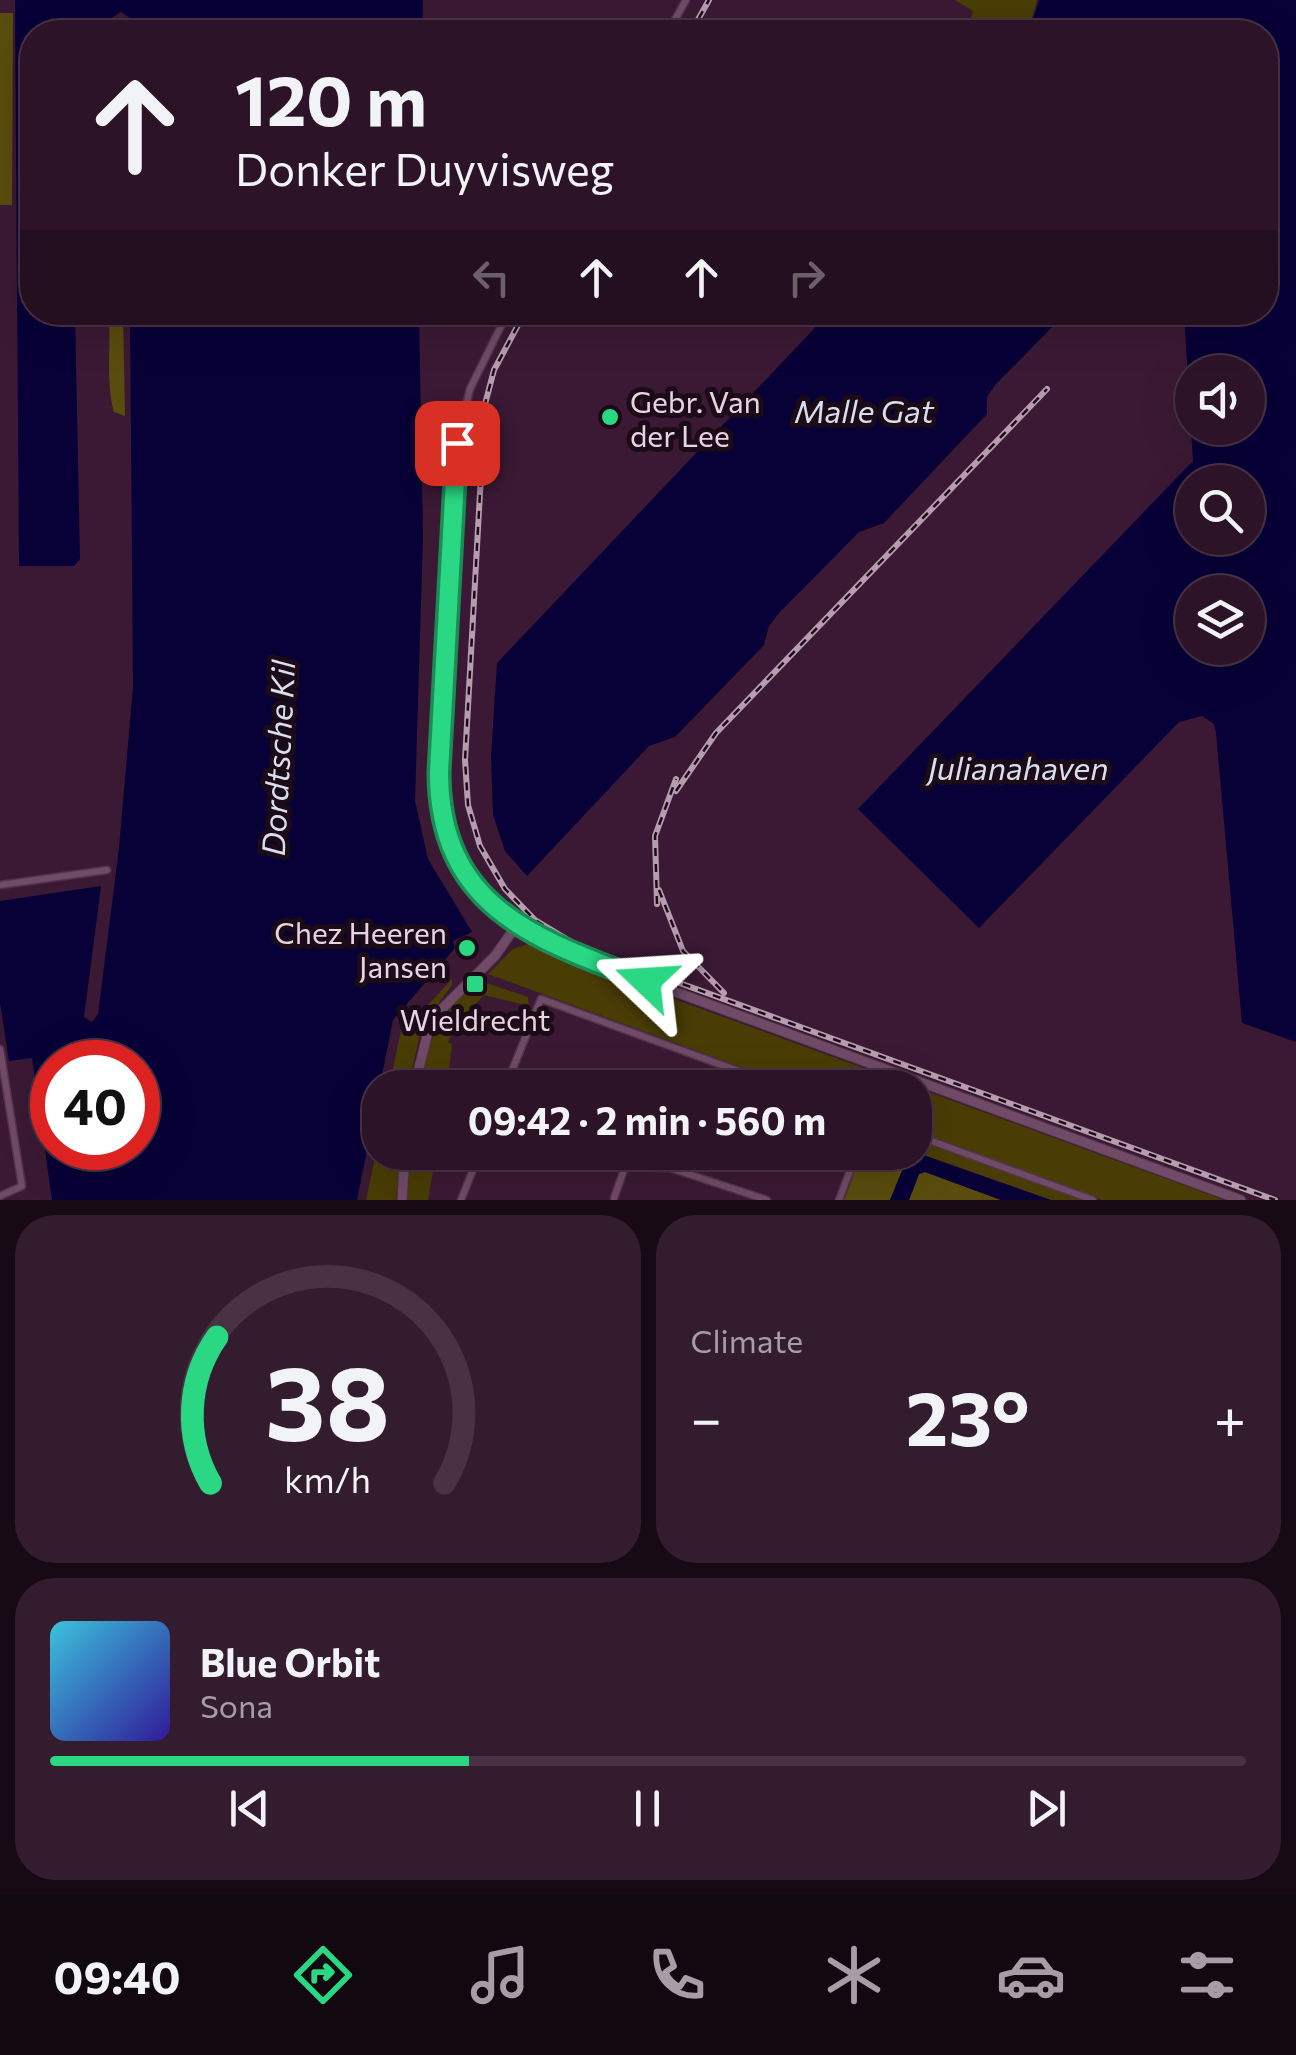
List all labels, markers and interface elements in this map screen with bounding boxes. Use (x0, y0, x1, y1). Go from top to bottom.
text: 120 m (235, 55, 427, 140)
icon: ahead (70, 60, 200, 190)
text: Donker Duyvisweg (235, 140, 614, 195)
icon: left (464, 250, 519, 305)
icon: ahead (569, 250, 624, 305)
icon: ahead (674, 250, 729, 305)
icon: right (779, 250, 834, 305)
map controls (1175, 355, 1265, 665)
button: sound (1175, 355, 1265, 445)
place label: Gebr. Van der Lee (630, 382, 761, 453)
water label: Malle Gat (794, 390, 935, 430)
pin (415, 401, 500, 486)
marker: Gebr. Van der Lee (599, 406, 621, 428)
icon: arrive (430, 416, 485, 471)
button: search (1175, 465, 1265, 555)
button: layers (1175, 575, 1265, 665)
water label: Dordtsche Kil (252, 658, 302, 857)
water label: Julianahaven (924, 747, 1109, 787)
place label: Chez Heeren Jansen (274, 913, 447, 984)
position arrow (594, 929, 698, 1033)
marker: Chez Heeren Jansen (456, 937, 478, 959)
marker: Wieldrecht (464, 973, 486, 995)
place label: Wieldrecht (400, 1000, 550, 1037)
speed limit sign: 40 (30, 1040, 160, 1170)
text: 09:42 · 2 min · 560 m (468, 1096, 826, 1143)
text: Climate (691, 1320, 803, 1360)
text: 38 (265, 1335, 390, 1462)
text: 23° (906, 1370, 1030, 1461)
text: − (691, 1383, 722, 1450)
text: + (1214, 1383, 1246, 1450)
text: km/h (284, 1457, 371, 1500)
text: Blue Orbit (200, 1638, 380, 1685)
text: Sona (200, 1685, 273, 1725)
icon: previous (222, 1781, 277, 1836)
icon: pause (620, 1781, 675, 1836)
icon: next (1019, 1781, 1074, 1836)
icon: directions (288, 1940, 358, 2010)
icon: music (465, 1940, 535, 2010)
icon: phone (642, 1940, 712, 2010)
icon: climate (819, 1940, 889, 2010)
icon: car (996, 1940, 1066, 2010)
icon: filters (1172, 1940, 1242, 2010)
text: 09:40 (53, 1948, 181, 2003)

